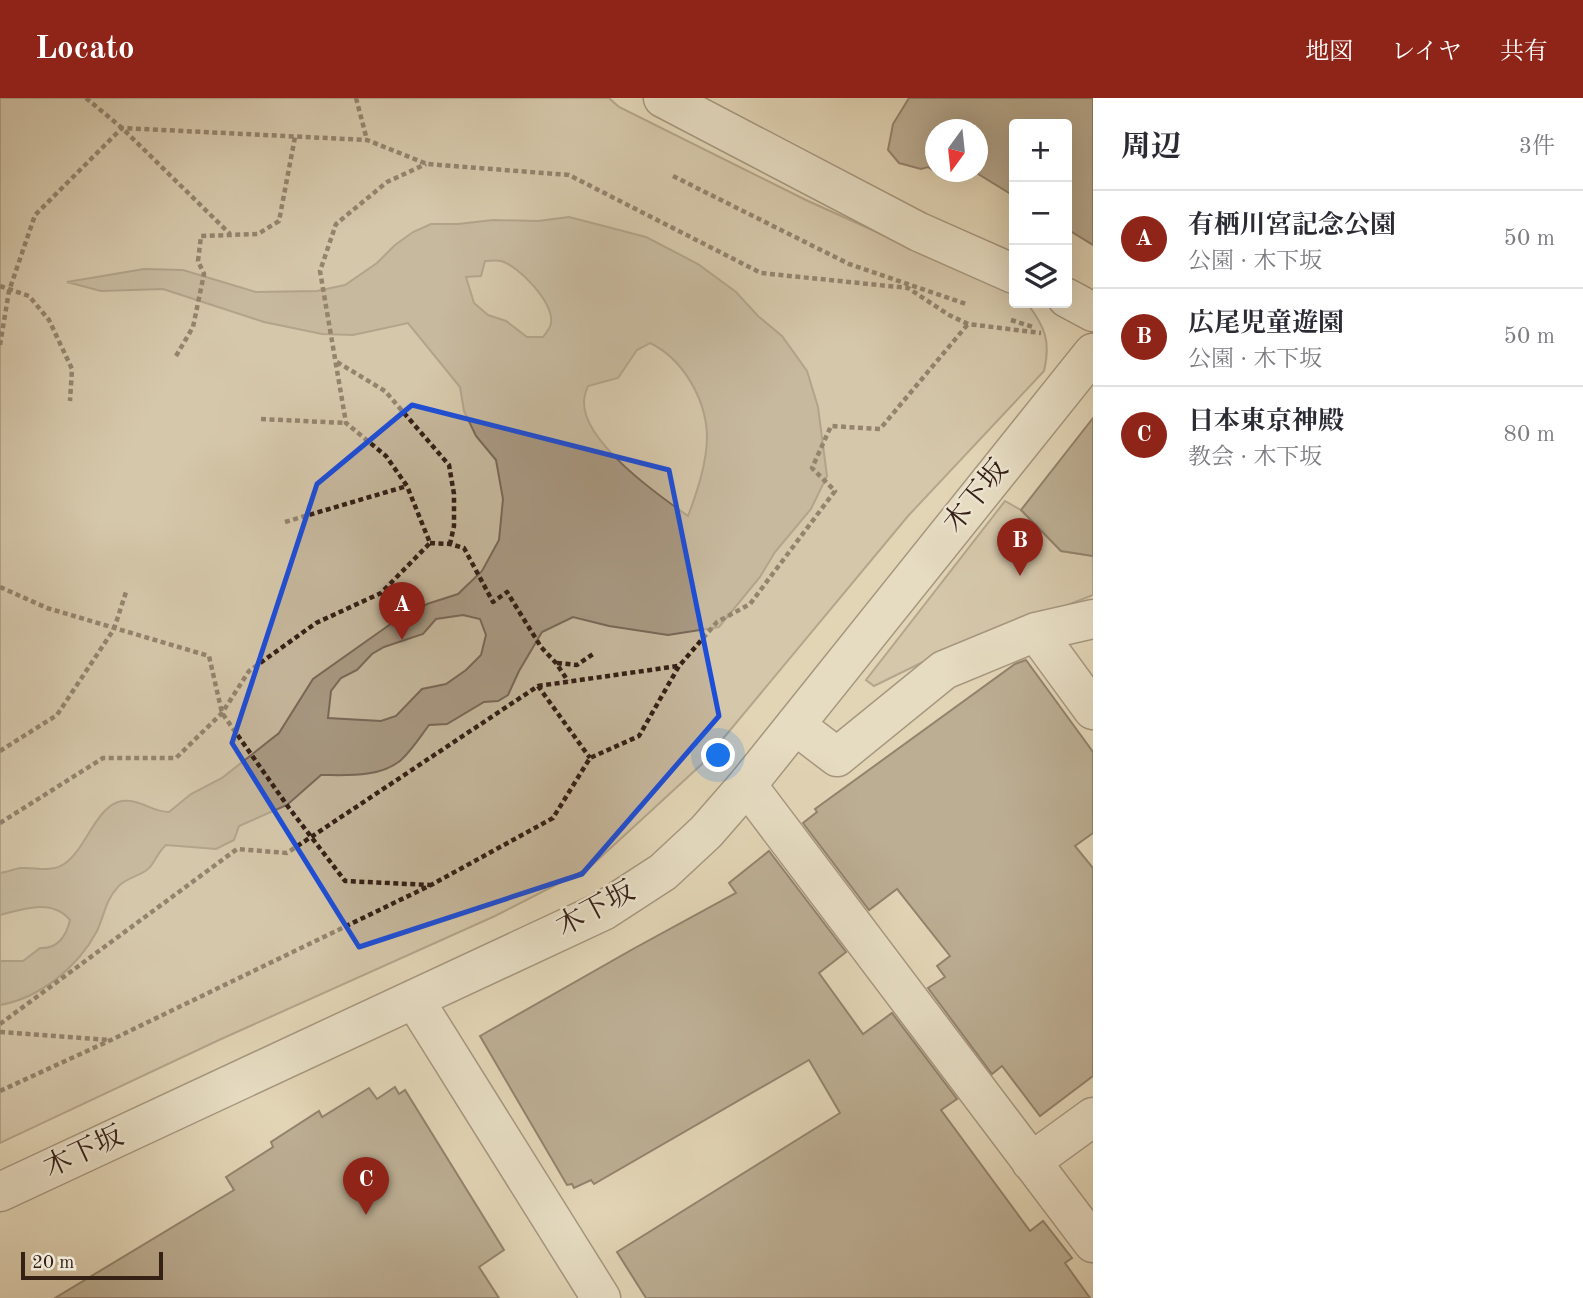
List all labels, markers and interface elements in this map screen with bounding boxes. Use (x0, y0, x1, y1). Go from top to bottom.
text: Locato (35, 33, 135, 66)
text: 地図 (1305, 41, 1353, 65)
text: レイヤ (1391, 41, 1462, 65)
text: 共有 (1500, 41, 1548, 65)
north arrow (925, 119, 988, 182)
map controls (1009, 119, 1072, 308)
button: + (1009, 119, 1072, 182)
text: 周辺 (1121, 133, 1181, 163)
text: 3件 (1519, 135, 1555, 158)
button: − (1009, 182, 1072, 245)
text: 有栖川宮記念公園 (1188, 213, 1396, 239)
text: A (1135, 227, 1153, 250)
text: 50 m (1504, 227, 1555, 250)
button: layers (1009, 245, 1072, 308)
text: 公園 · 木下坂 (1188, 250, 1322, 273)
text: 広尾児童遊園 (1188, 311, 1344, 337)
text: B (1136, 325, 1152, 348)
text: 50 m (1504, 325, 1555, 348)
text: 公園 · 木下坂 (1188, 348, 1322, 371)
text: 日本東京神殿 (1188, 409, 1344, 435)
text: C (1136, 423, 1152, 446)
text: 80 m (1504, 423, 1555, 446)
text: 教会 · 木下坂 (1188, 446, 1322, 469)
street label: 木下坂 (937, 454, 1014, 538)
pin: B (997, 518, 1043, 576)
pin: A (379, 582, 425, 640)
your location (701, 738, 735, 772)
street label: 木下坂 (551, 875, 640, 942)
street label: 木下坂 (39, 1120, 128, 1183)
pin: C (343, 1157, 389, 1215)
scale bar (21, 1249, 163, 1281)
text: 20 m (32, 1254, 74, 1273)

